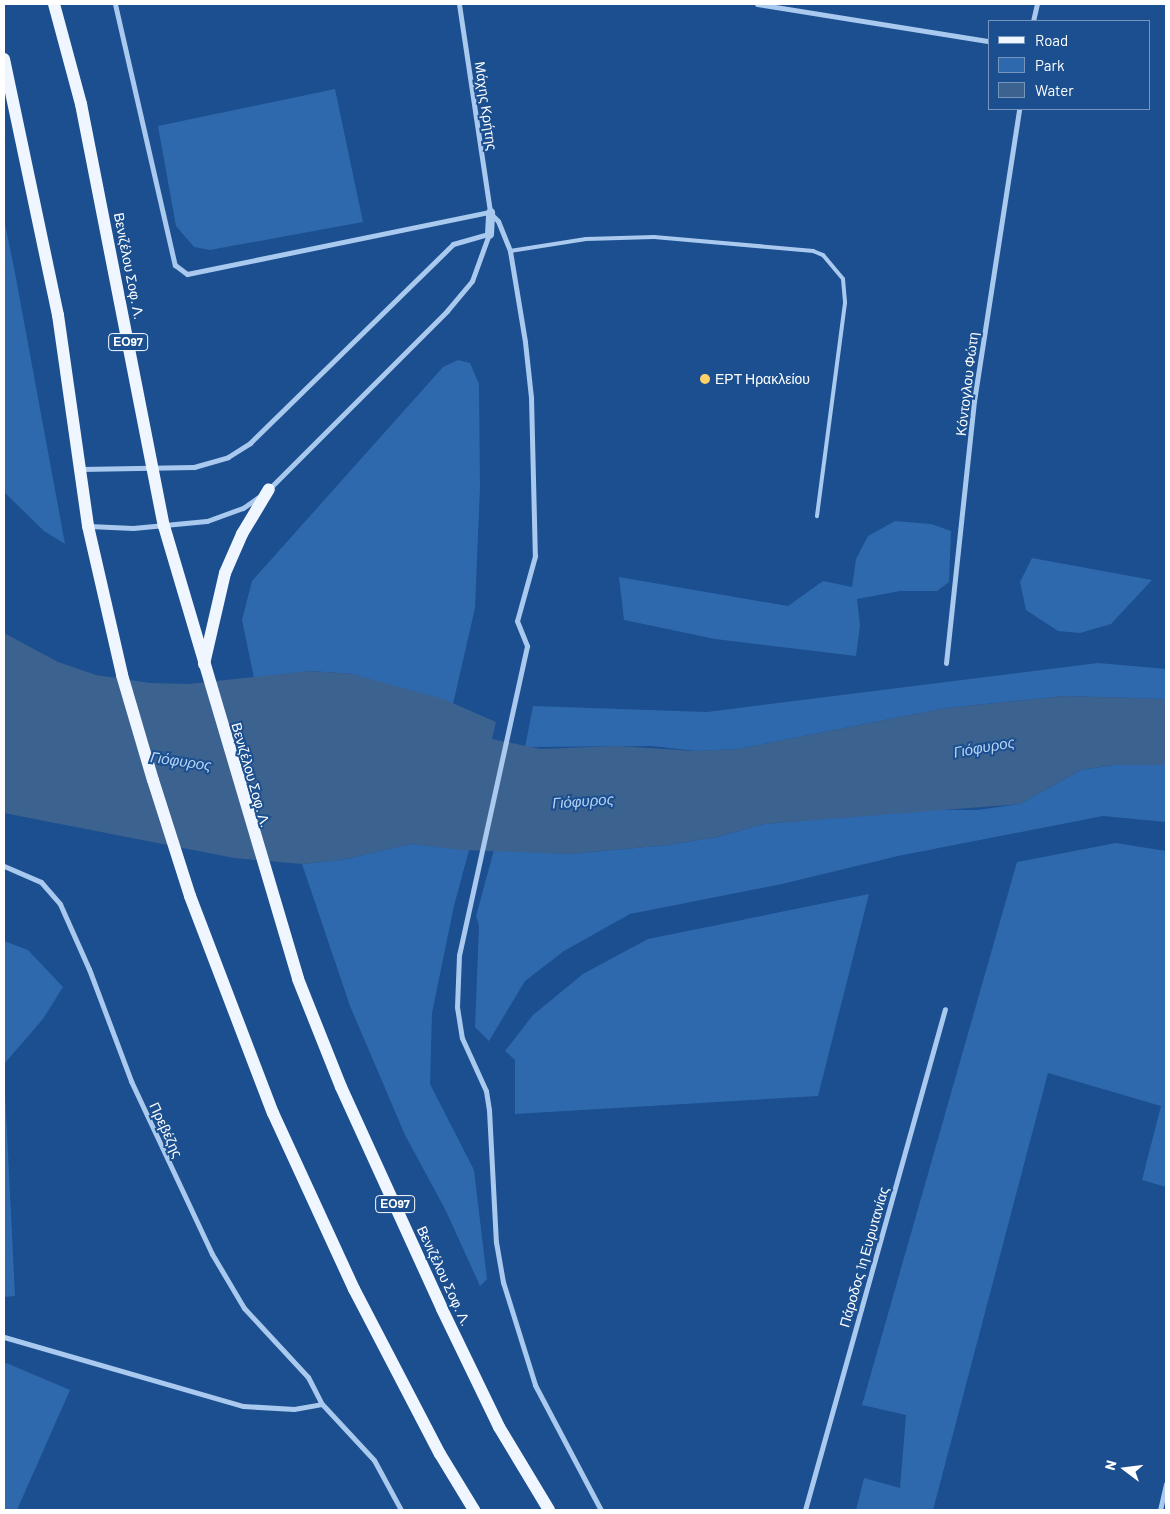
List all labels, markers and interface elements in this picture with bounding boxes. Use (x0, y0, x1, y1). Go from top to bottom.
legend (988, 20, 1150, 110)
text: Road (1035, 31, 1068, 49)
text: Park (1035, 56, 1064, 74)
street label: Μάχης Κρήτης (471, 60, 501, 152)
text: Water (1035, 81, 1074, 99)
street label: Βενιζέλου Σοφ. Λ. (110, 211, 148, 321)
street label: Κόντογλου Φώτη (952, 331, 982, 437)
road number: ΕΟ97 (108, 332, 148, 352)
place label: ΕΡΤ Ηρακλείου (715, 371, 810, 387)
marker: ΕΡΤ Ηρακλείου (699, 373, 711, 385)
street label: Βενιζέλου Σοφ. Λ. (228, 720, 274, 830)
water label: Γιόφυρος (952, 733, 1016, 761)
water label: Γιόφυρος (149, 748, 213, 774)
water label: Γιόφυρος (552, 790, 614, 812)
street label: Πρεβέζης (146, 1100, 186, 1160)
street label: Πάροδος 1η Ευρυτανίας (836, 1185, 892, 1329)
road number: ΕΟ97 (375, 1194, 415, 1214)
street label: Βενιζέλου Σοφ. Λ. (413, 1223, 475, 1329)
north arrow (1100, 1444, 1150, 1494)
text: N (1101, 1458, 1119, 1472)

